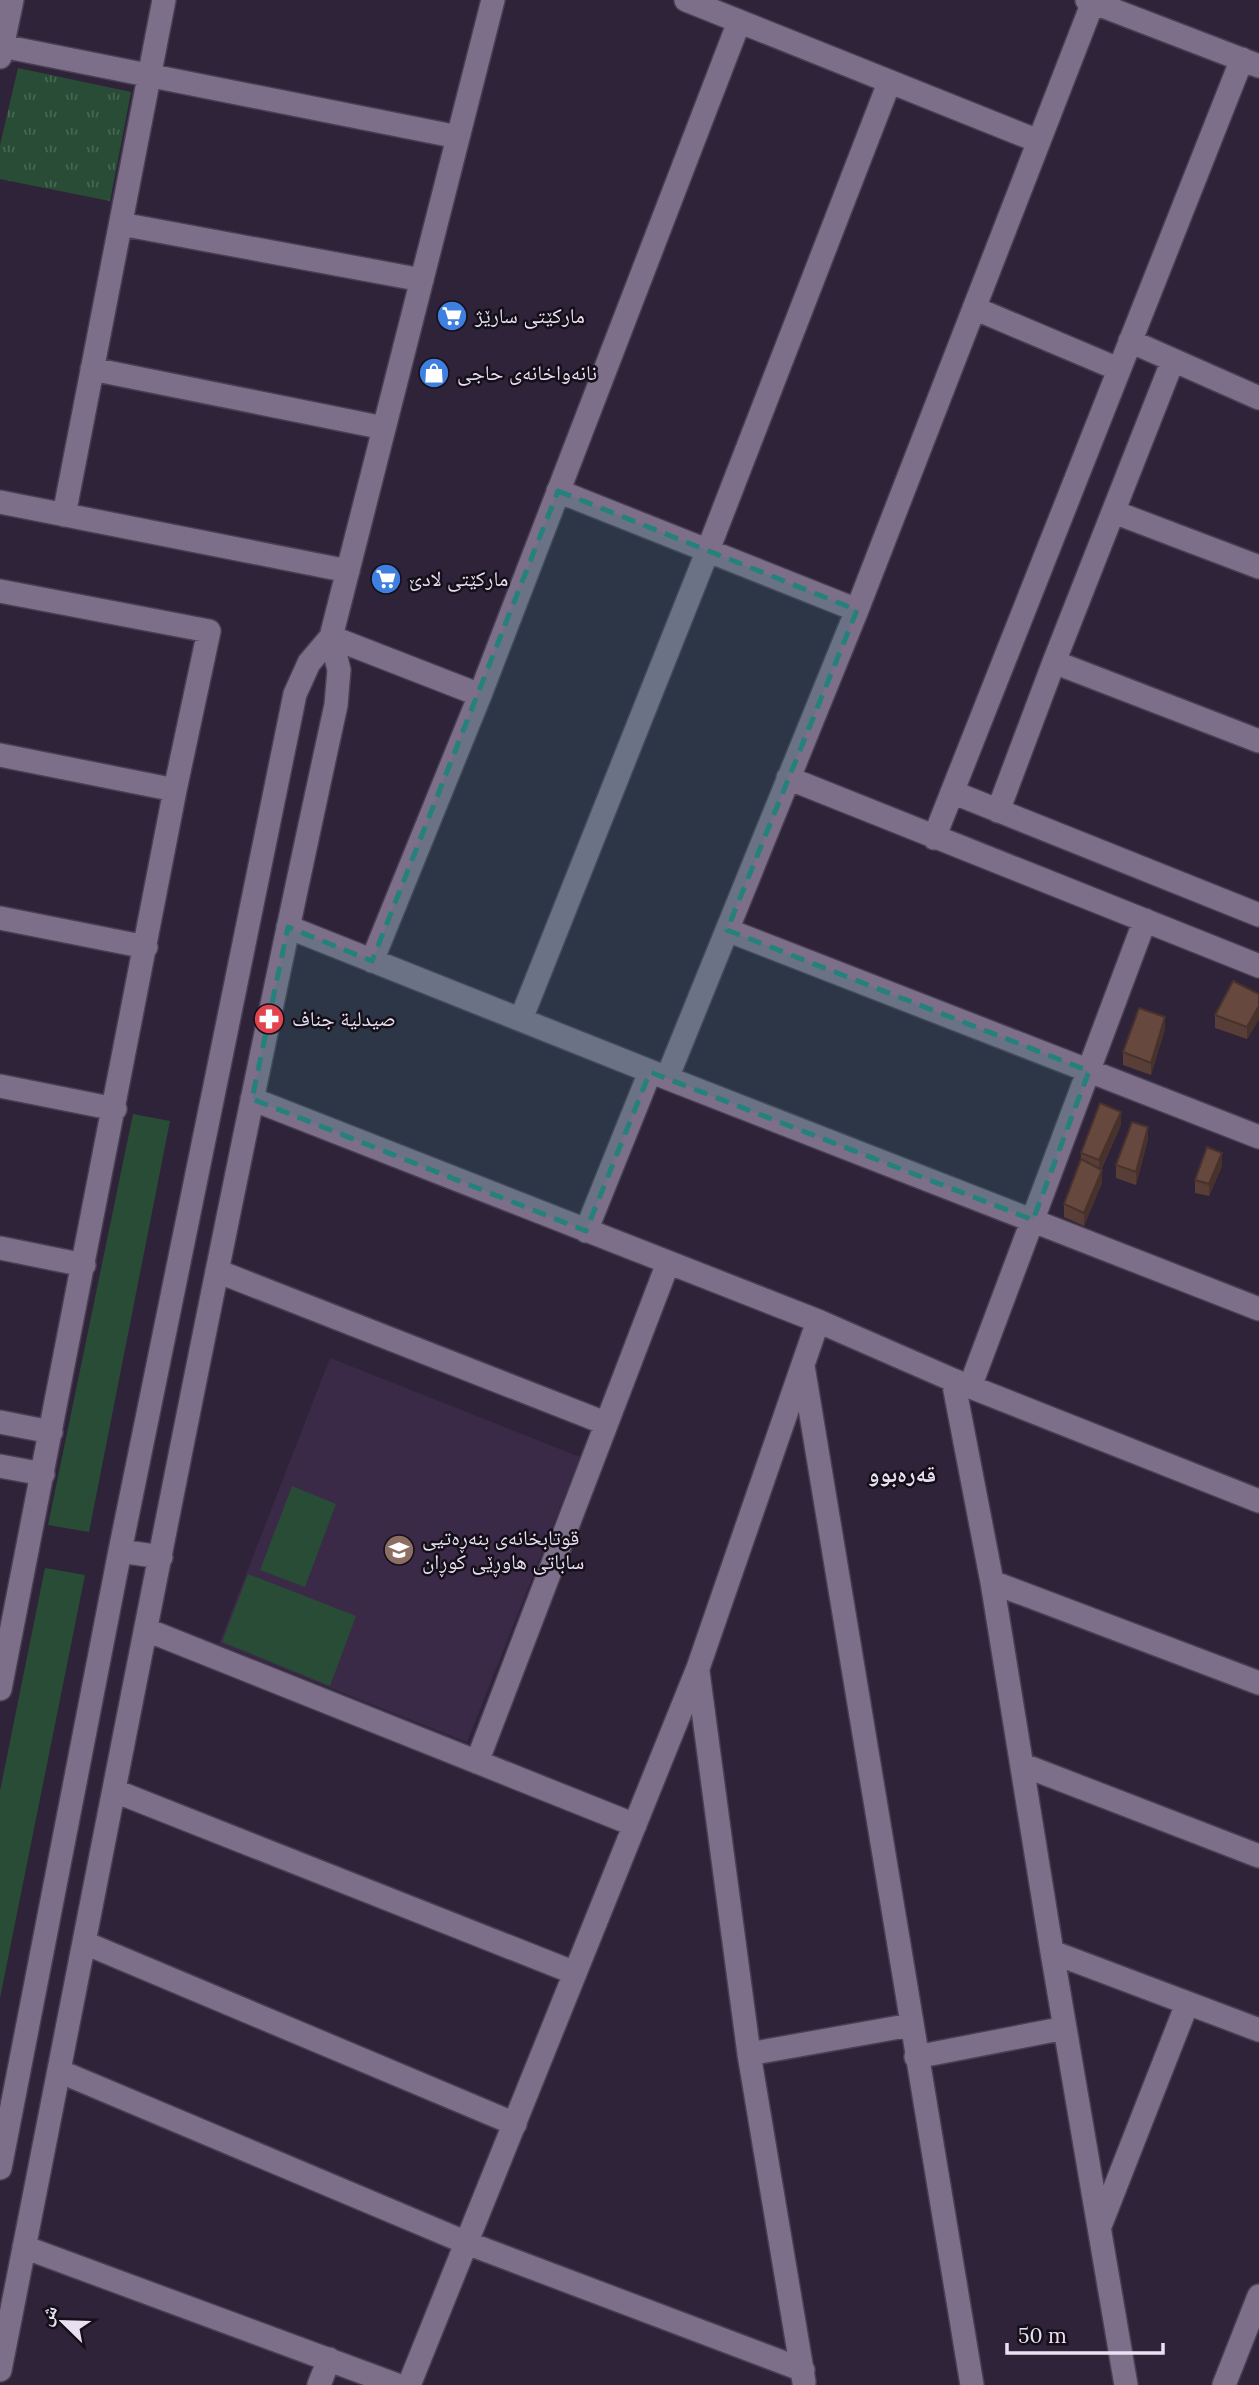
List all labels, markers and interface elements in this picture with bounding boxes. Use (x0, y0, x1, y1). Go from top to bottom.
supermarket icon: مارکێتی سارێژ (435, 299, 469, 333)
place label: مارکێتی سارێژ (474, 302, 585, 329)
shop icon: نانەواخانەی حاجی (417, 356, 451, 390)
place label: نانەواخانەی حاجی (457, 359, 597, 386)
supermarket icon: ماركێتی لادێ (369, 562, 403, 596)
place label: ماركێتی لادێ (409, 565, 508, 592)
pharmacy icon: صيدلية جناف (252, 1002, 286, 1036)
place label: صيدلية جناف (292, 1005, 396, 1032)
district label: قەرەبوو (868, 1459, 936, 1488)
place label: قوتابخانەی بنەڕەتیی ساباتی هاوڕێی کوڕان (422, 1524, 584, 1578)
school or university icon: قوتابخانەی بنەڕەتیی ساباتی هاوڕێی کوڕان (382, 1533, 416, 1567)
north arrow (28, 2287, 98, 2357)
text: ش (32, 2301, 62, 2329)
scale bar (1007, 2312, 1163, 2356)
text: 50 m (1018, 2322, 1067, 2349)

